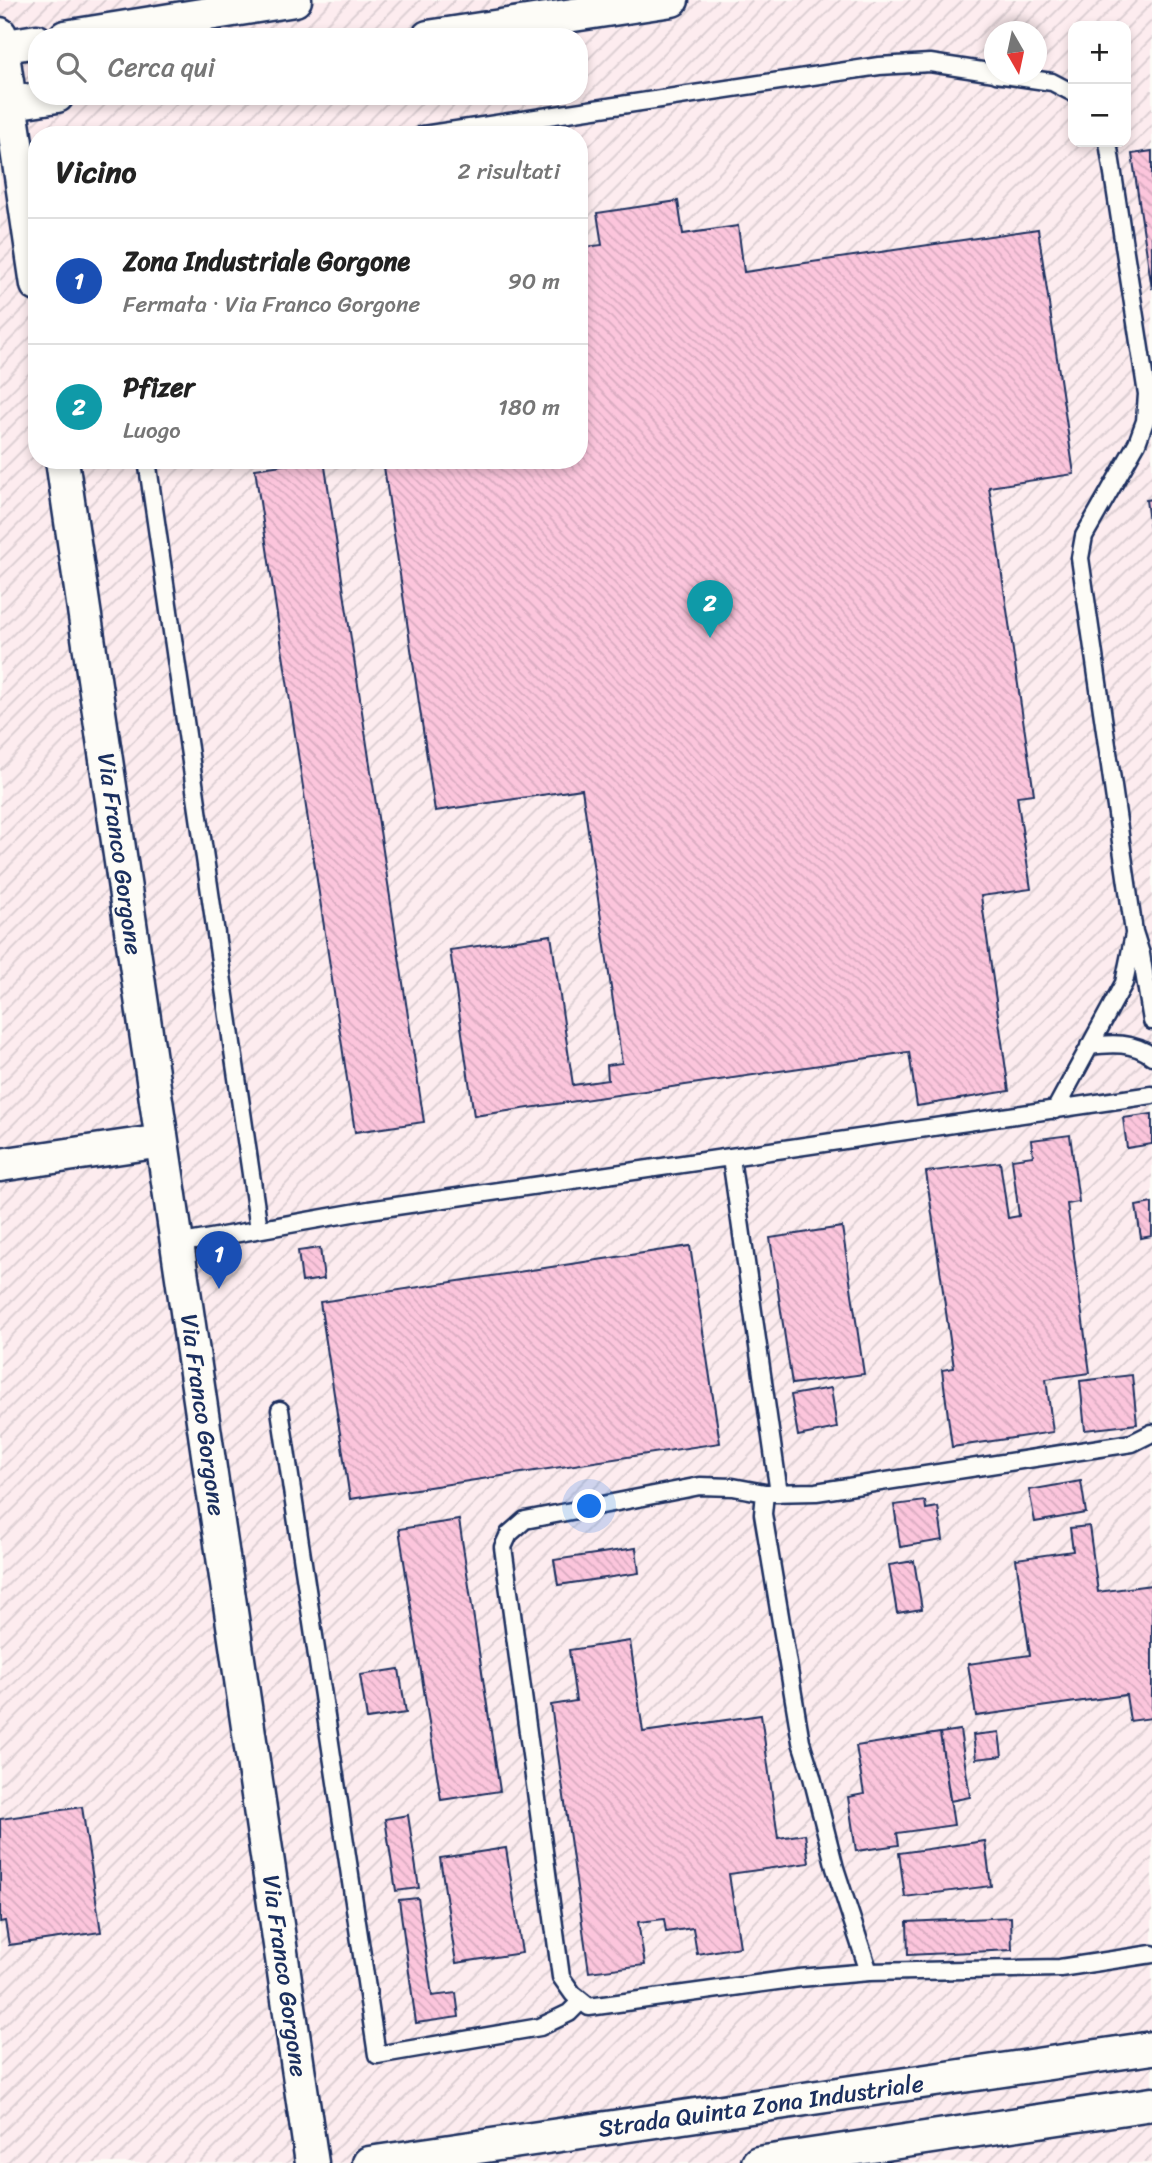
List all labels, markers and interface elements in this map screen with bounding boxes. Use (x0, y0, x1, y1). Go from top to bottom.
north arrow (984, 21, 1047, 84)
map controls (1068, 21, 1131, 147)
button: + (1068, 21, 1131, 84)
search box (28, 28, 588, 105)
text: Cerca qui (108, 44, 215, 90)
icon: search (52, 48, 90, 86)
button: − (1068, 84, 1131, 147)
text: Vicino (56, 145, 136, 199)
text: 2 risultati (458, 151, 560, 192)
text: Zona Industriale Gorgone (123, 238, 410, 284)
text: 1 (74, 261, 84, 302)
text: 90 m (508, 261, 560, 302)
text: Fermata · Via Franco Gorgone (123, 284, 420, 325)
text: Pfizer (123, 364, 194, 410)
text: 2 (72, 387, 86, 428)
text: 180 m (498, 387, 560, 428)
text: Luogo (123, 410, 181, 451)
pin: 2 (687, 580, 733, 638)
street label: Via Franco Gorgone (85, 750, 155, 958)
pin: 1 (196, 1231, 242, 1289)
street label: Via Franco Gorgone (168, 1311, 238, 1519)
your location (572, 1489, 606, 1523)
street label: Via Franco Gorgone (250, 1872, 320, 2080)
street label: Strada Quinta Zona Industriale (595, 2062, 927, 2150)

